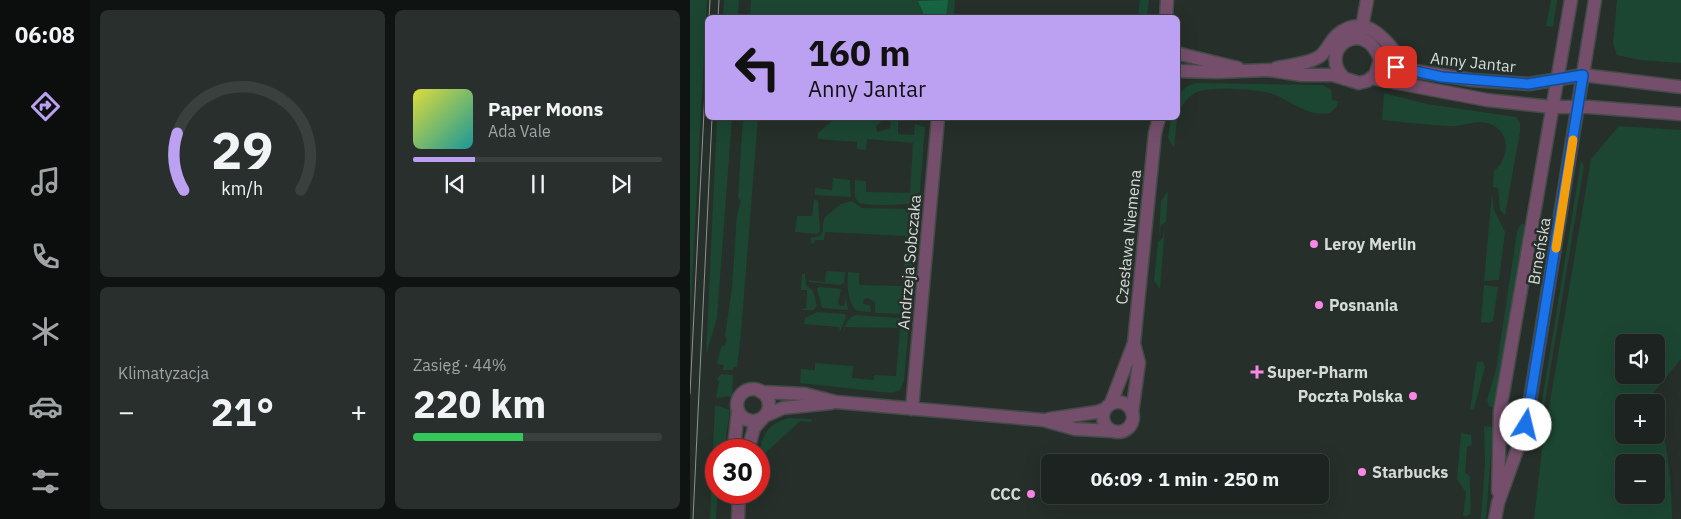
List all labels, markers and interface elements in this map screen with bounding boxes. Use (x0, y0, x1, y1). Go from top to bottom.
text: 06:08 (15, 20, 75, 49)
text: 160 m (808, 30, 911, 76)
icon: left (725, 35, 790, 100)
pin (1375, 46, 1417, 88)
street label: Anny Jantar (1429, 48, 1517, 76)
icon: arrive (1382, 53, 1410, 81)
text: Anny Jantar (808, 74, 926, 103)
icon: directions (28, 89, 63, 124)
text: Paper Moons (488, 97, 603, 121)
text: 29 (211, 116, 274, 183)
text: Ada Vale (488, 121, 551, 141)
icon: music (28, 164, 63, 199)
street label: Czesława Niemena (1111, 168, 1145, 306)
icon: previous (441, 170, 469, 198)
icon: pause (524, 170, 552, 198)
icon: next (607, 170, 635, 198)
text: km/h (222, 177, 264, 200)
street label: Andrzeja Sobczaka (893, 193, 925, 330)
street label: Brneńska (1523, 215, 1555, 286)
place label: Leroy Merlin (1324, 234, 1416, 254)
marker: Leroy Merlin (1308, 238, 1320, 250)
icon: phone (28, 239, 63, 274)
place label: Posnania (1329, 295, 1398, 315)
marker: Posnania (1313, 299, 1325, 311)
icon: climate (28, 314, 63, 349)
map controls (1615, 334, 1665, 504)
button: sound (1615, 334, 1665, 384)
text: Zasięg · 44% (413, 355, 507, 375)
place label: Super-Pharm (1267, 362, 1368, 382)
text: Klimatyzacja (118, 363, 209, 383)
marker: Super-Pharm (1251, 366, 1263, 378)
text: 220 km (413, 379, 546, 428)
place label: Poczta Polska (1298, 386, 1403, 406)
text: 21° (211, 387, 274, 436)
icon: car (28, 389, 63, 424)
marker: Poczta Polska (1407, 390, 1419, 402)
text: − (118, 393, 135, 430)
text: + (350, 393, 367, 430)
button: + (1615, 394, 1665, 444)
position arrow (1499, 398, 1551, 450)
speed limit sign: 30 (705, 439, 770, 504)
button: − (1615, 454, 1665, 504)
place label: Starbucks (1372, 462, 1448, 482)
icon: filters (28, 464, 63, 499)
marker: Starbucks (1356, 466, 1368, 478)
text: 06:09 · 1 min · 250 m (1091, 467, 1279, 491)
place label: CCC (990, 484, 1021, 504)
marker: CCC (1025, 488, 1037, 500)

